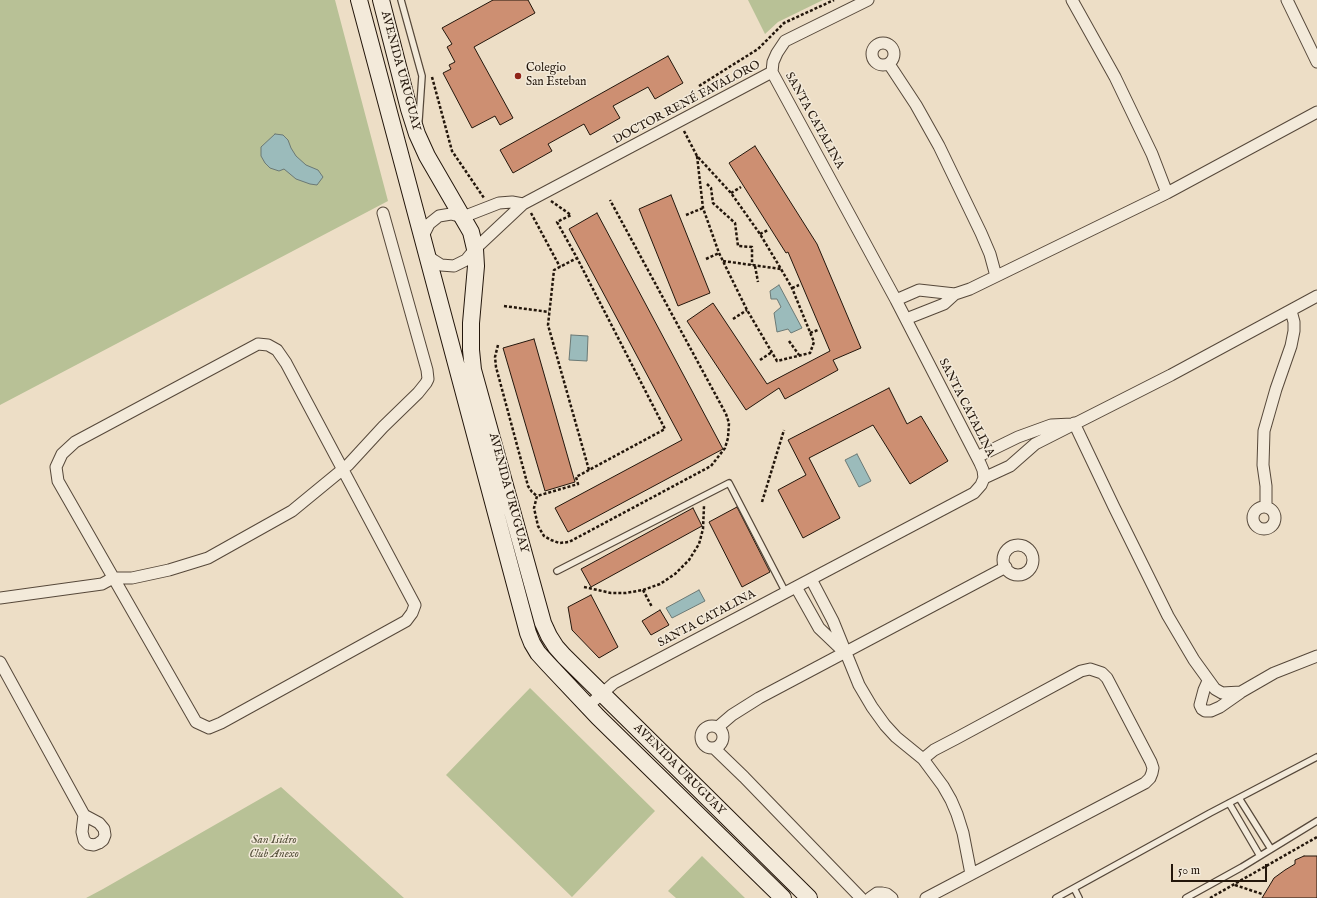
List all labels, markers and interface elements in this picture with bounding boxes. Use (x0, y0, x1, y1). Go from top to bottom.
street label: AVENIDA URUGUAY (377, 10, 423, 132)
street label: DOCTOR RENÉ FAVALORO (611, 58, 763, 148)
place label: Colegio San Esteban (526, 62, 587, 90)
street label: SANTA CATALINA (781, 70, 847, 172)
marker: Colegio San Esteban (513, 71, 523, 81)
street label: SANTA CATALINA (935, 356, 997, 460)
street label: AVENIDA URUGUAY (485, 432, 531, 554)
street label: SANTA CATALINA (656, 587, 758, 651)
street label: AVENIDA URUGUAY (630, 721, 728, 819)
park label: San Isidro Club Anexo (249, 834, 299, 862)
scale bar (1173, 856, 1269, 882)
text: 50 m (1178, 863, 1200, 878)

